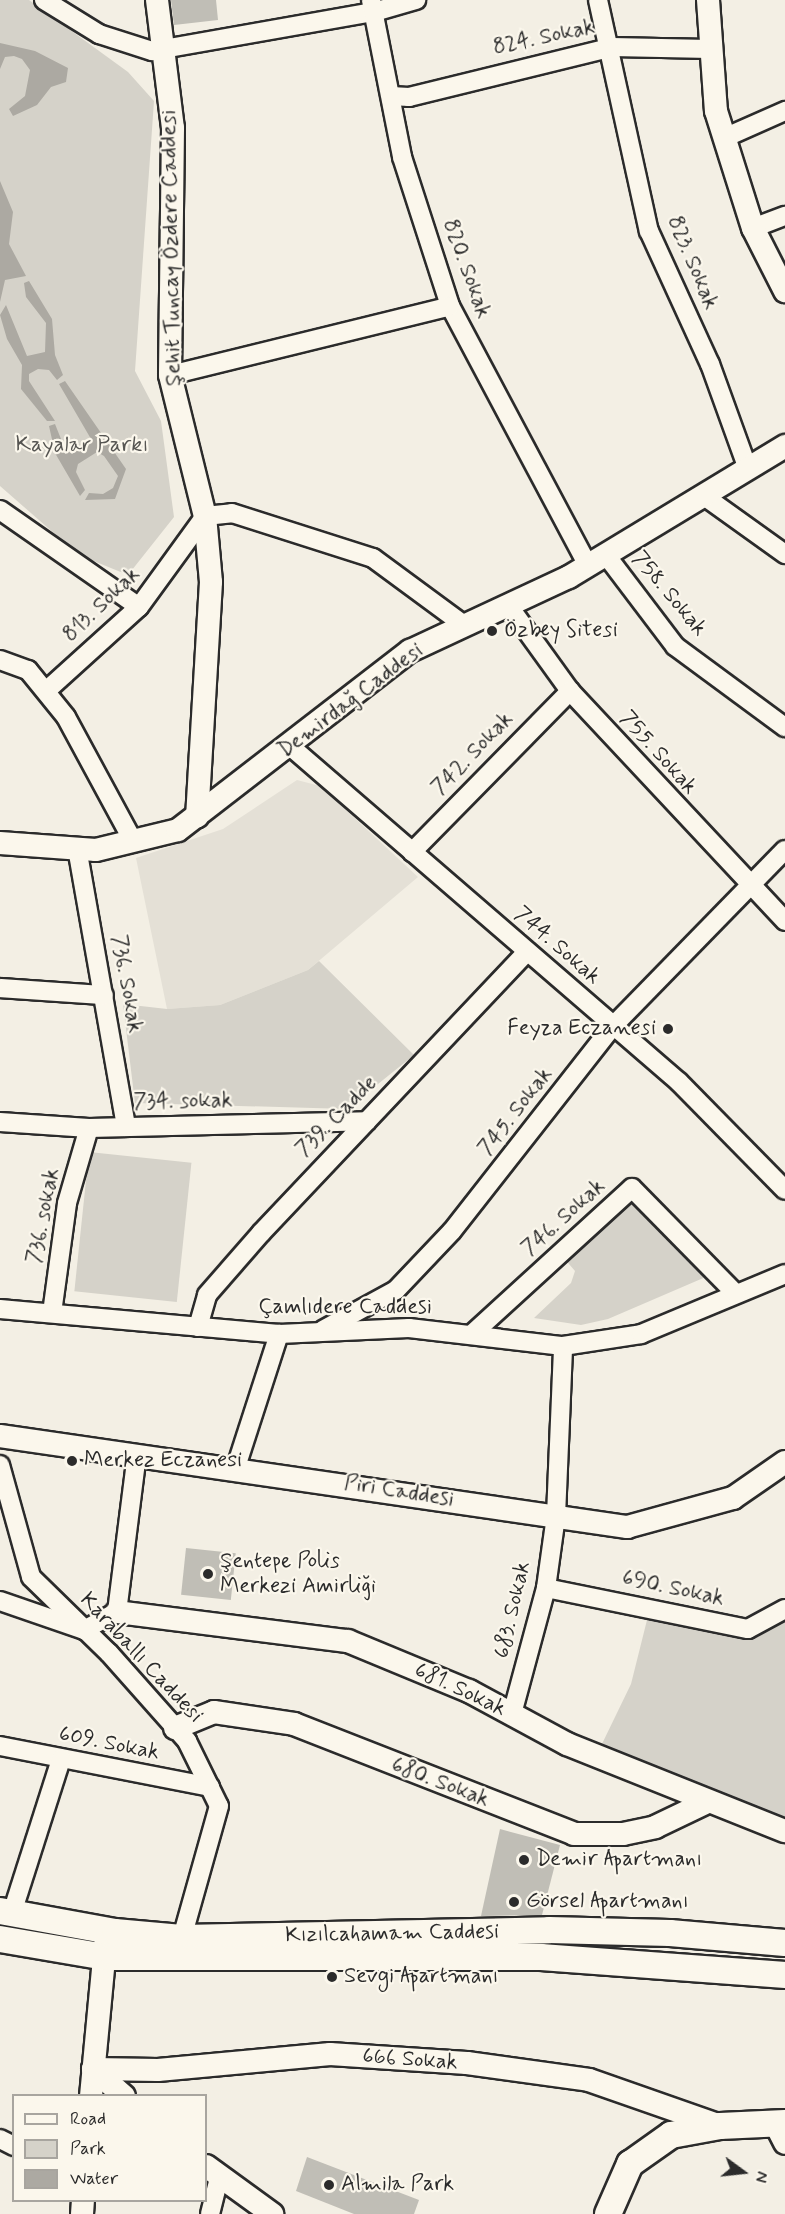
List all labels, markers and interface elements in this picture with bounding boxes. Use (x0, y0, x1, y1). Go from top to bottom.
street label: 824. Sokak (491, 14, 597, 62)
street label: Şehit Tuncay Özdere Caddesi (156, 114, 188, 382)
street label: 823. Sokak (660, 212, 724, 314)
street label: 820. Sokak (436, 216, 496, 322)
park label: Kayalar Parkı (16, 433, 148, 459)
street label: 758. Sokak (626, 546, 712, 642)
street label: 813. Sokak (58, 562, 146, 648)
place label: Özbey Sitesi (504, 618, 615, 644)
marker: Özbey Sitesi (485, 624, 499, 638)
street label: Demirdağ Caddesi (273, 638, 429, 764)
street label: 755. Sokak (614, 706, 702, 800)
street label: 742. Sokak (427, 707, 519, 801)
street label: 744. Sokak (508, 901, 606, 991)
street label: 736. Sokak (104, 933, 148, 1035)
place label: Feyza Eczanesi (507, 1016, 656, 1042)
marker: Feyza Eczanesi (661, 1022, 675, 1036)
street label: 745. Sokak (473, 1062, 559, 1162)
street label: 739. Cadde (291, 1071, 383, 1163)
street label: 734. sokak (133, 1088, 233, 1116)
street label: 736. sokak (22, 1166, 66, 1266)
street label: 746. Sokak (517, 1174, 611, 1262)
street label: Çamlıdere Caddesi (257, 1295, 433, 1321)
place label: Merkez Eczanesi (84, 1448, 248, 1474)
marker: Merkez Eczanesi (65, 1454, 79, 1468)
street label: Piri Caddesi (341, 1470, 457, 1514)
place label: Şentepe Polis Merkezi Amirliği (220, 1548, 376, 1600)
street label: 683. Sokak (489, 1559, 537, 1661)
street label: 690. Sokak (620, 1565, 726, 1613)
marker: Şentepe Polis Merkezi Amirliği (201, 1567, 215, 1581)
street label: Karaballı Caddesi (74, 1587, 208, 1729)
street label: 681. Sokak (410, 1657, 510, 1723)
street label: 609. Sokak (57, 1721, 161, 1767)
street label: 680. Sokak (387, 1752, 493, 1814)
place label: Demir Apartmanı (536, 1847, 702, 1873)
marker: Demir Apartmanı (517, 1853, 531, 1867)
place label: Görsel Apartmanı (526, 1889, 689, 1915)
marker: Görsel Apartmanı (507, 1895, 521, 1909)
street label: Kızılcahamam Caddesi (283, 1919, 501, 1949)
place label: Sevgi Apartmanı (344, 1964, 499, 1990)
marker: Sevgi Apartmanı (325, 1970, 339, 1984)
street label: 666 Sokak (361, 2044, 459, 2076)
legend (12, 2094, 207, 2202)
text: Road (70, 2107, 106, 2131)
text: Park (70, 2137, 106, 2161)
north arrow (713, 2142, 773, 2202)
text: Water (70, 2167, 118, 2191)
text: N (749, 2169, 772, 2185)
place label: Almila Park (341, 2172, 454, 2198)
marker: Almila Park (322, 2178, 336, 2192)

